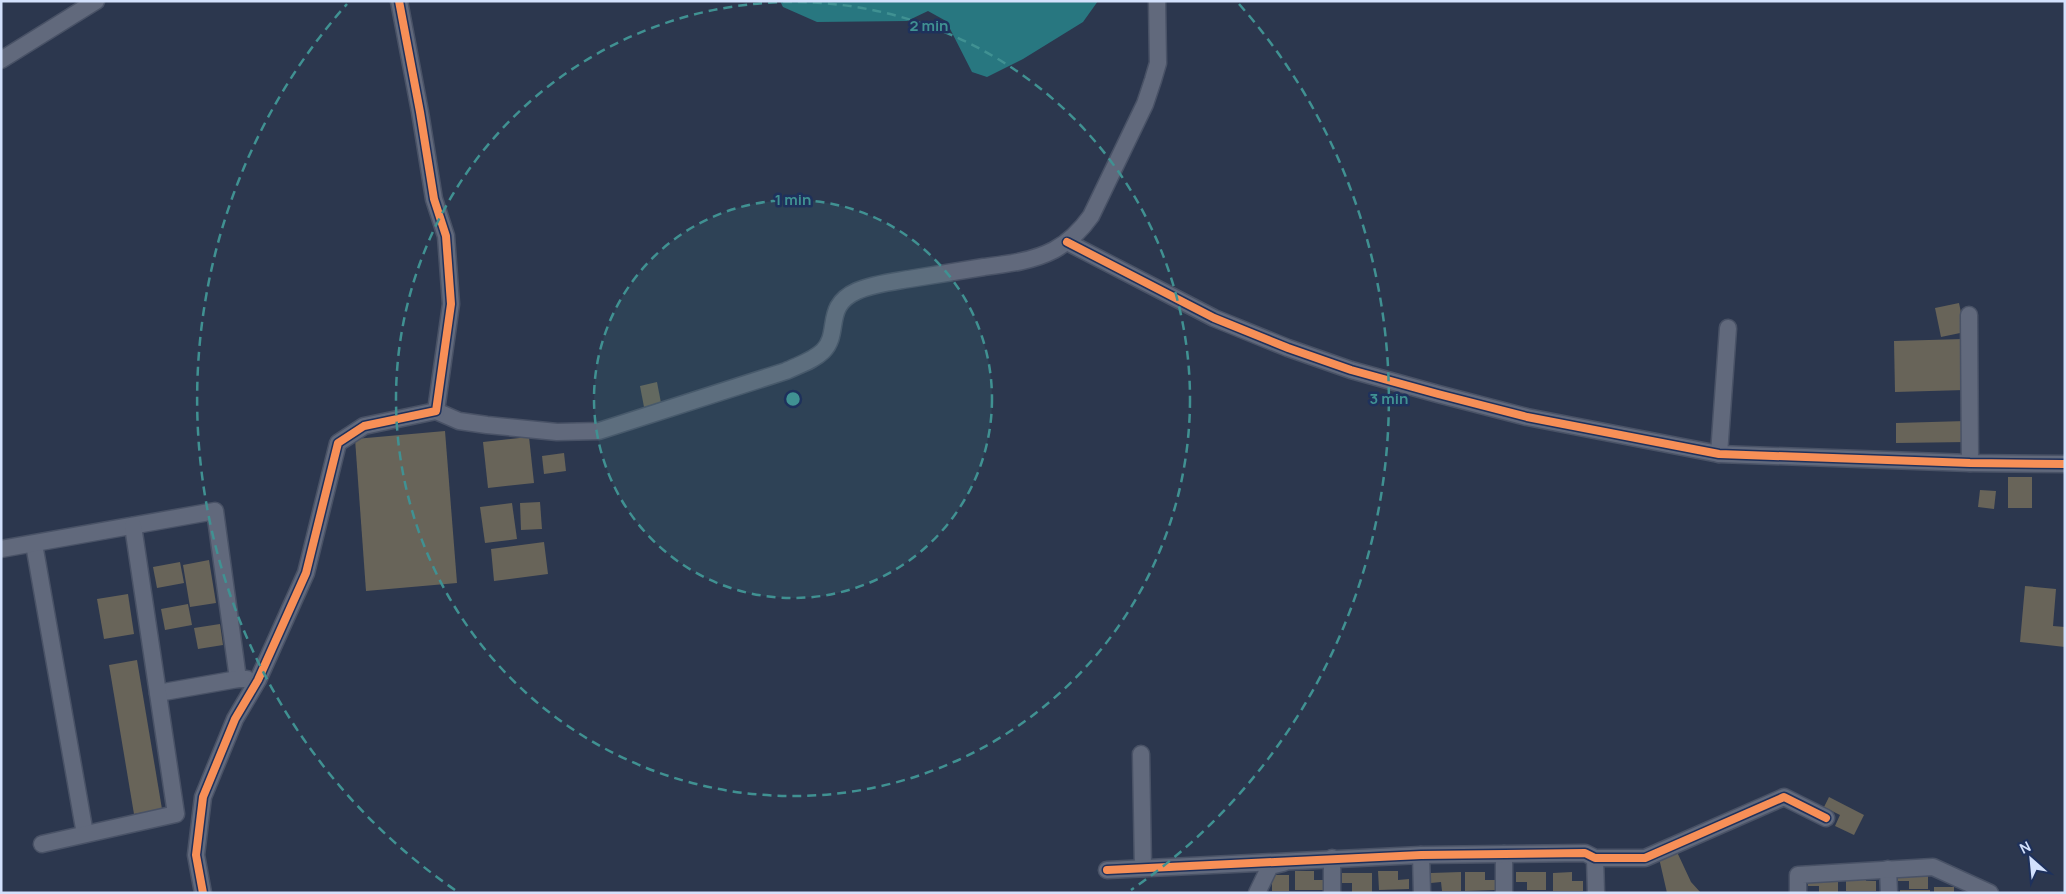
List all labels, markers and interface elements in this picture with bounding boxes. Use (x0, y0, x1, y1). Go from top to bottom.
text: 2 min (909, 15, 949, 36)
text: 1 min (775, 189, 811, 210)
text: 3 min (1370, 388, 1408, 409)
centre of rings (784, 390, 802, 408)
north arrow (2006, 834, 2056, 884)
text: N (2016, 836, 2034, 858)

